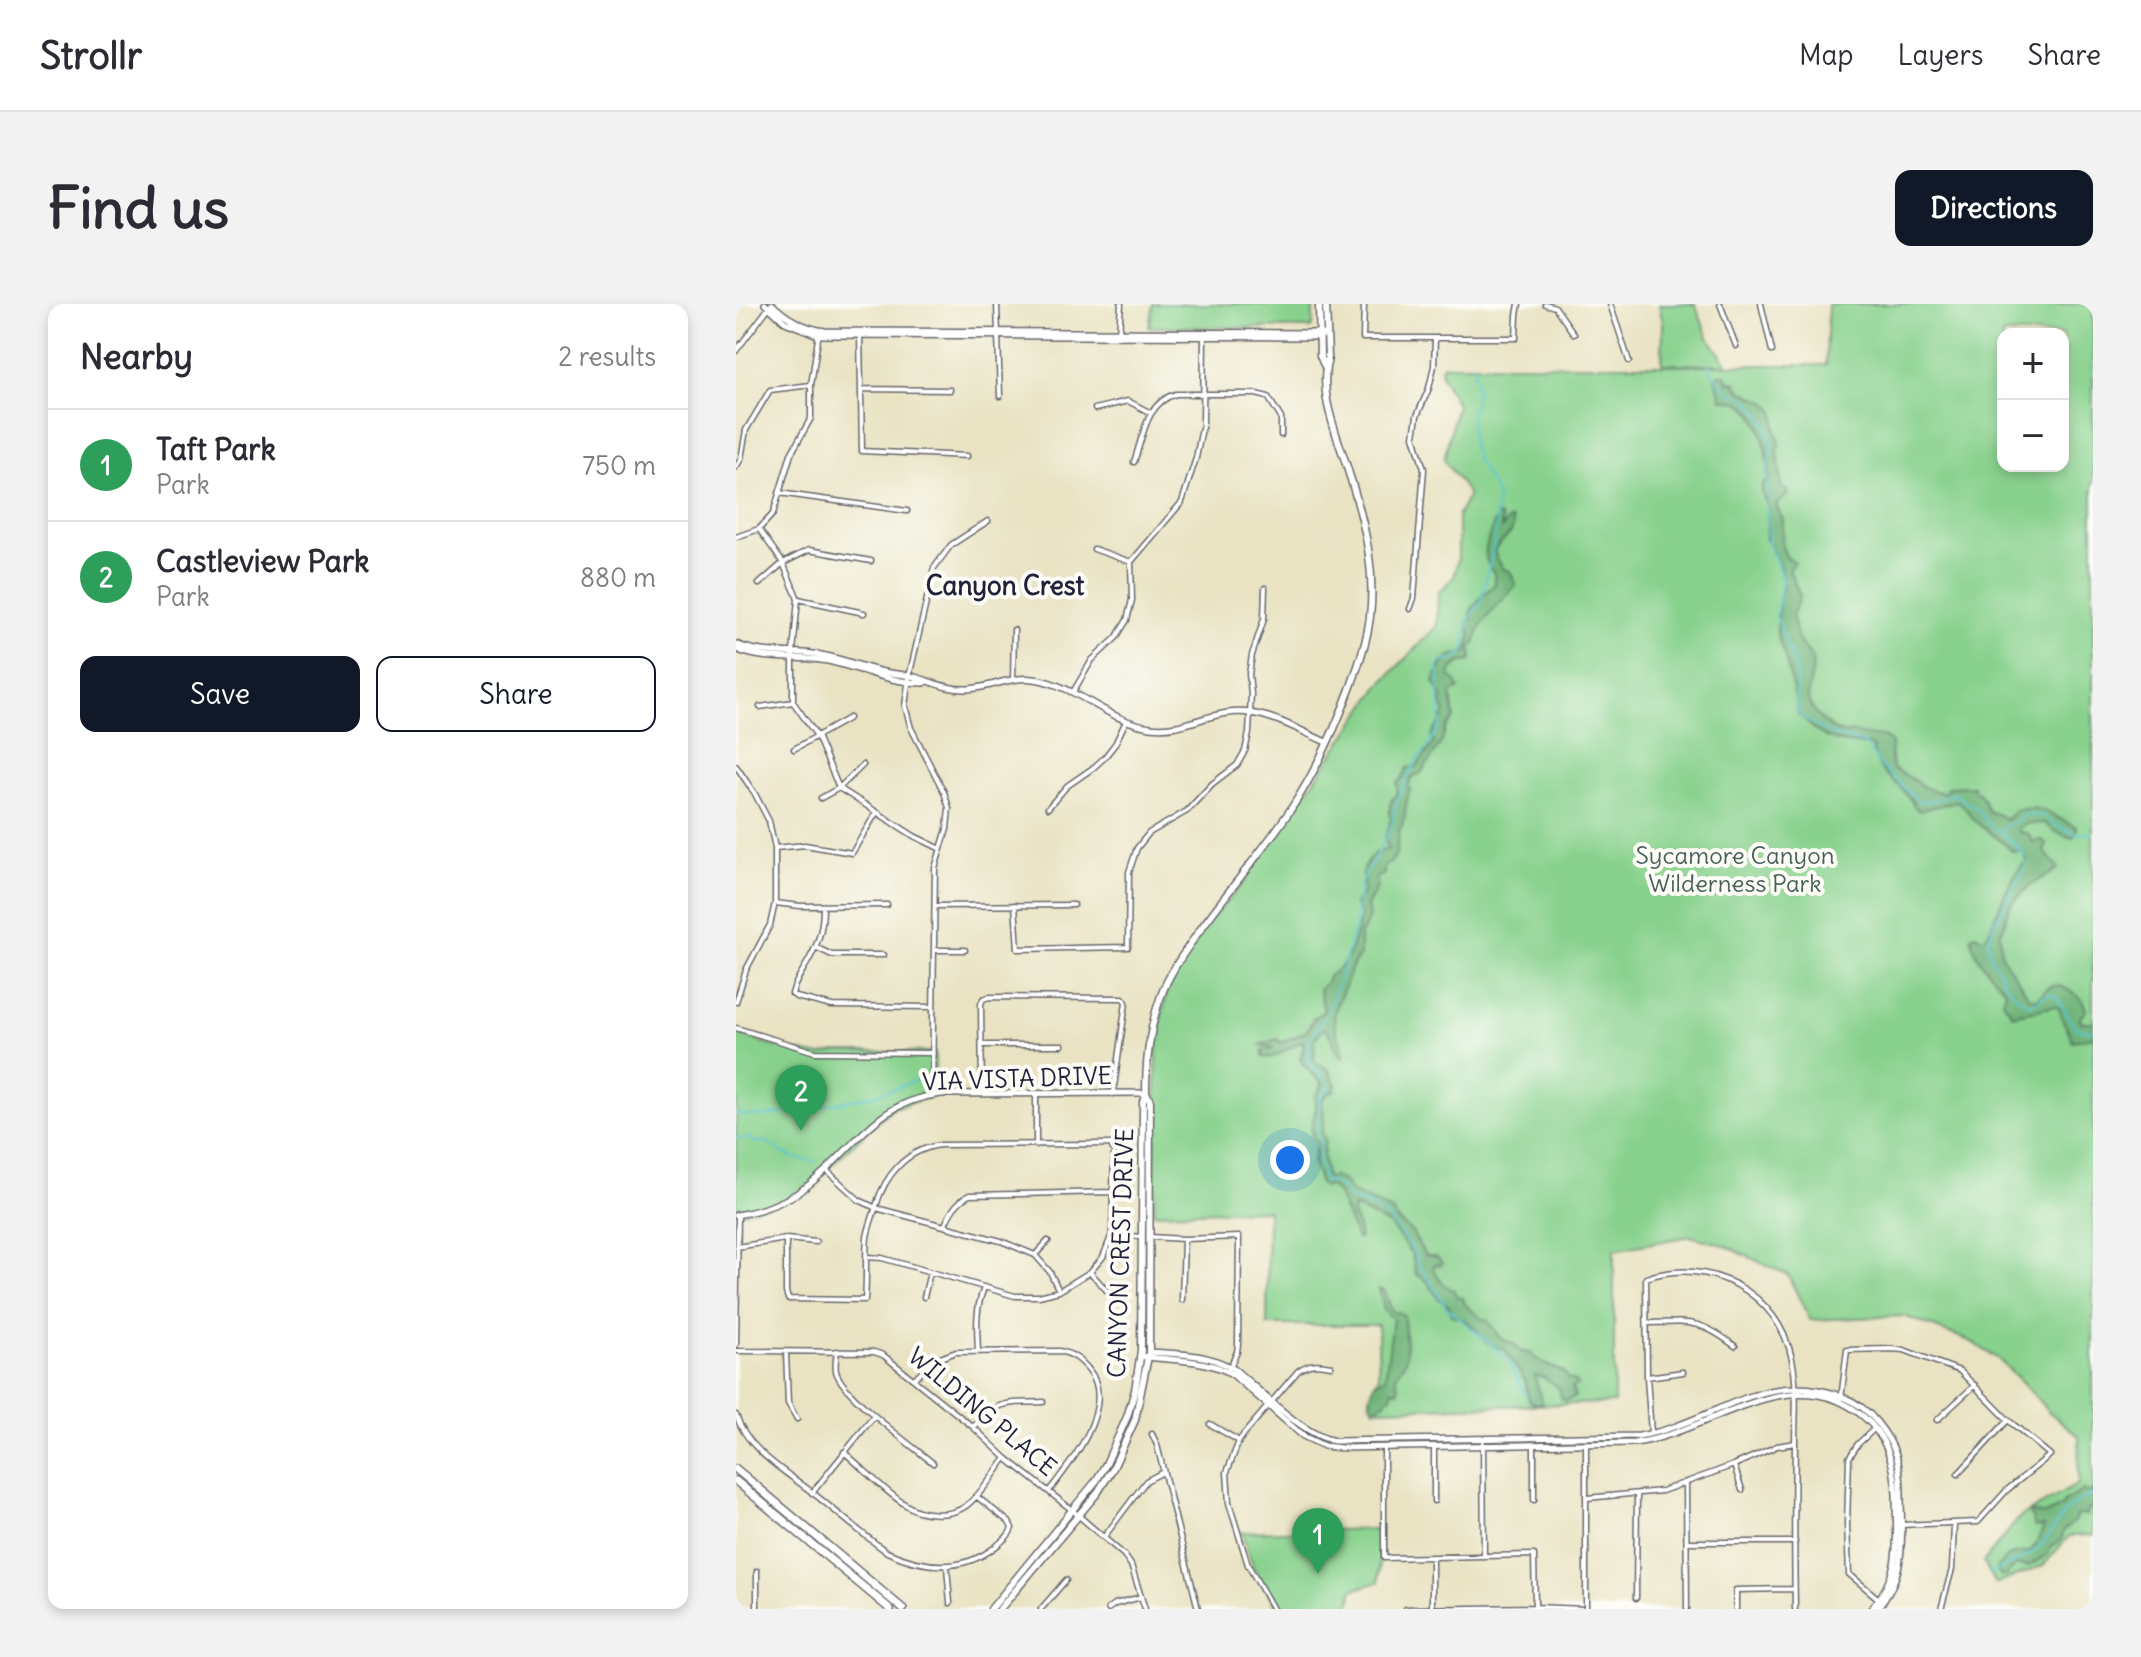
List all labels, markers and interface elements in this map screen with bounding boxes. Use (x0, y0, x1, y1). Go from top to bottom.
text: Strollr (40, 32, 142, 79)
text: Map (1799, 37, 1854, 73)
text: Layers (1898, 37, 1984, 73)
text: Share (2028, 37, 2101, 73)
button: Directions (1895, 170, 2093, 246)
text: Find us (48, 173, 229, 243)
map controls (1997, 328, 2069, 472)
button: + (1997, 328, 2069, 400)
text: Nearby (80, 335, 193, 378)
text: 2 results (558, 340, 656, 373)
button: − (1997, 400, 2069, 472)
text: Taft Park (156, 430, 276, 468)
text: 1 (101, 449, 111, 482)
text: 750 m (582, 449, 656, 482)
text: Park (156, 468, 210, 501)
text: Castleview Park (156, 542, 369, 580)
text: 2 (99, 561, 113, 594)
text: 880 m (580, 561, 656, 594)
district label: Canyon Crest (926, 569, 1085, 602)
text: Park (156, 580, 210, 613)
button: Save (80, 656, 360, 732)
button: Share (376, 656, 656, 732)
park label: Sycamore Canyon Wilderness Park (1635, 840, 1835, 898)
street label: VIA VISTA DRIVE (922, 1060, 1112, 1096)
pin: 2 (775, 1065, 827, 1131)
street label: CANYON CREST DRIVE (1101, 1127, 1139, 1378)
your location (1270, 1140, 1310, 1180)
street label: WILDING PLACE (902, 1340, 1063, 1482)
pin: 1 (1292, 1508, 1344, 1574)

